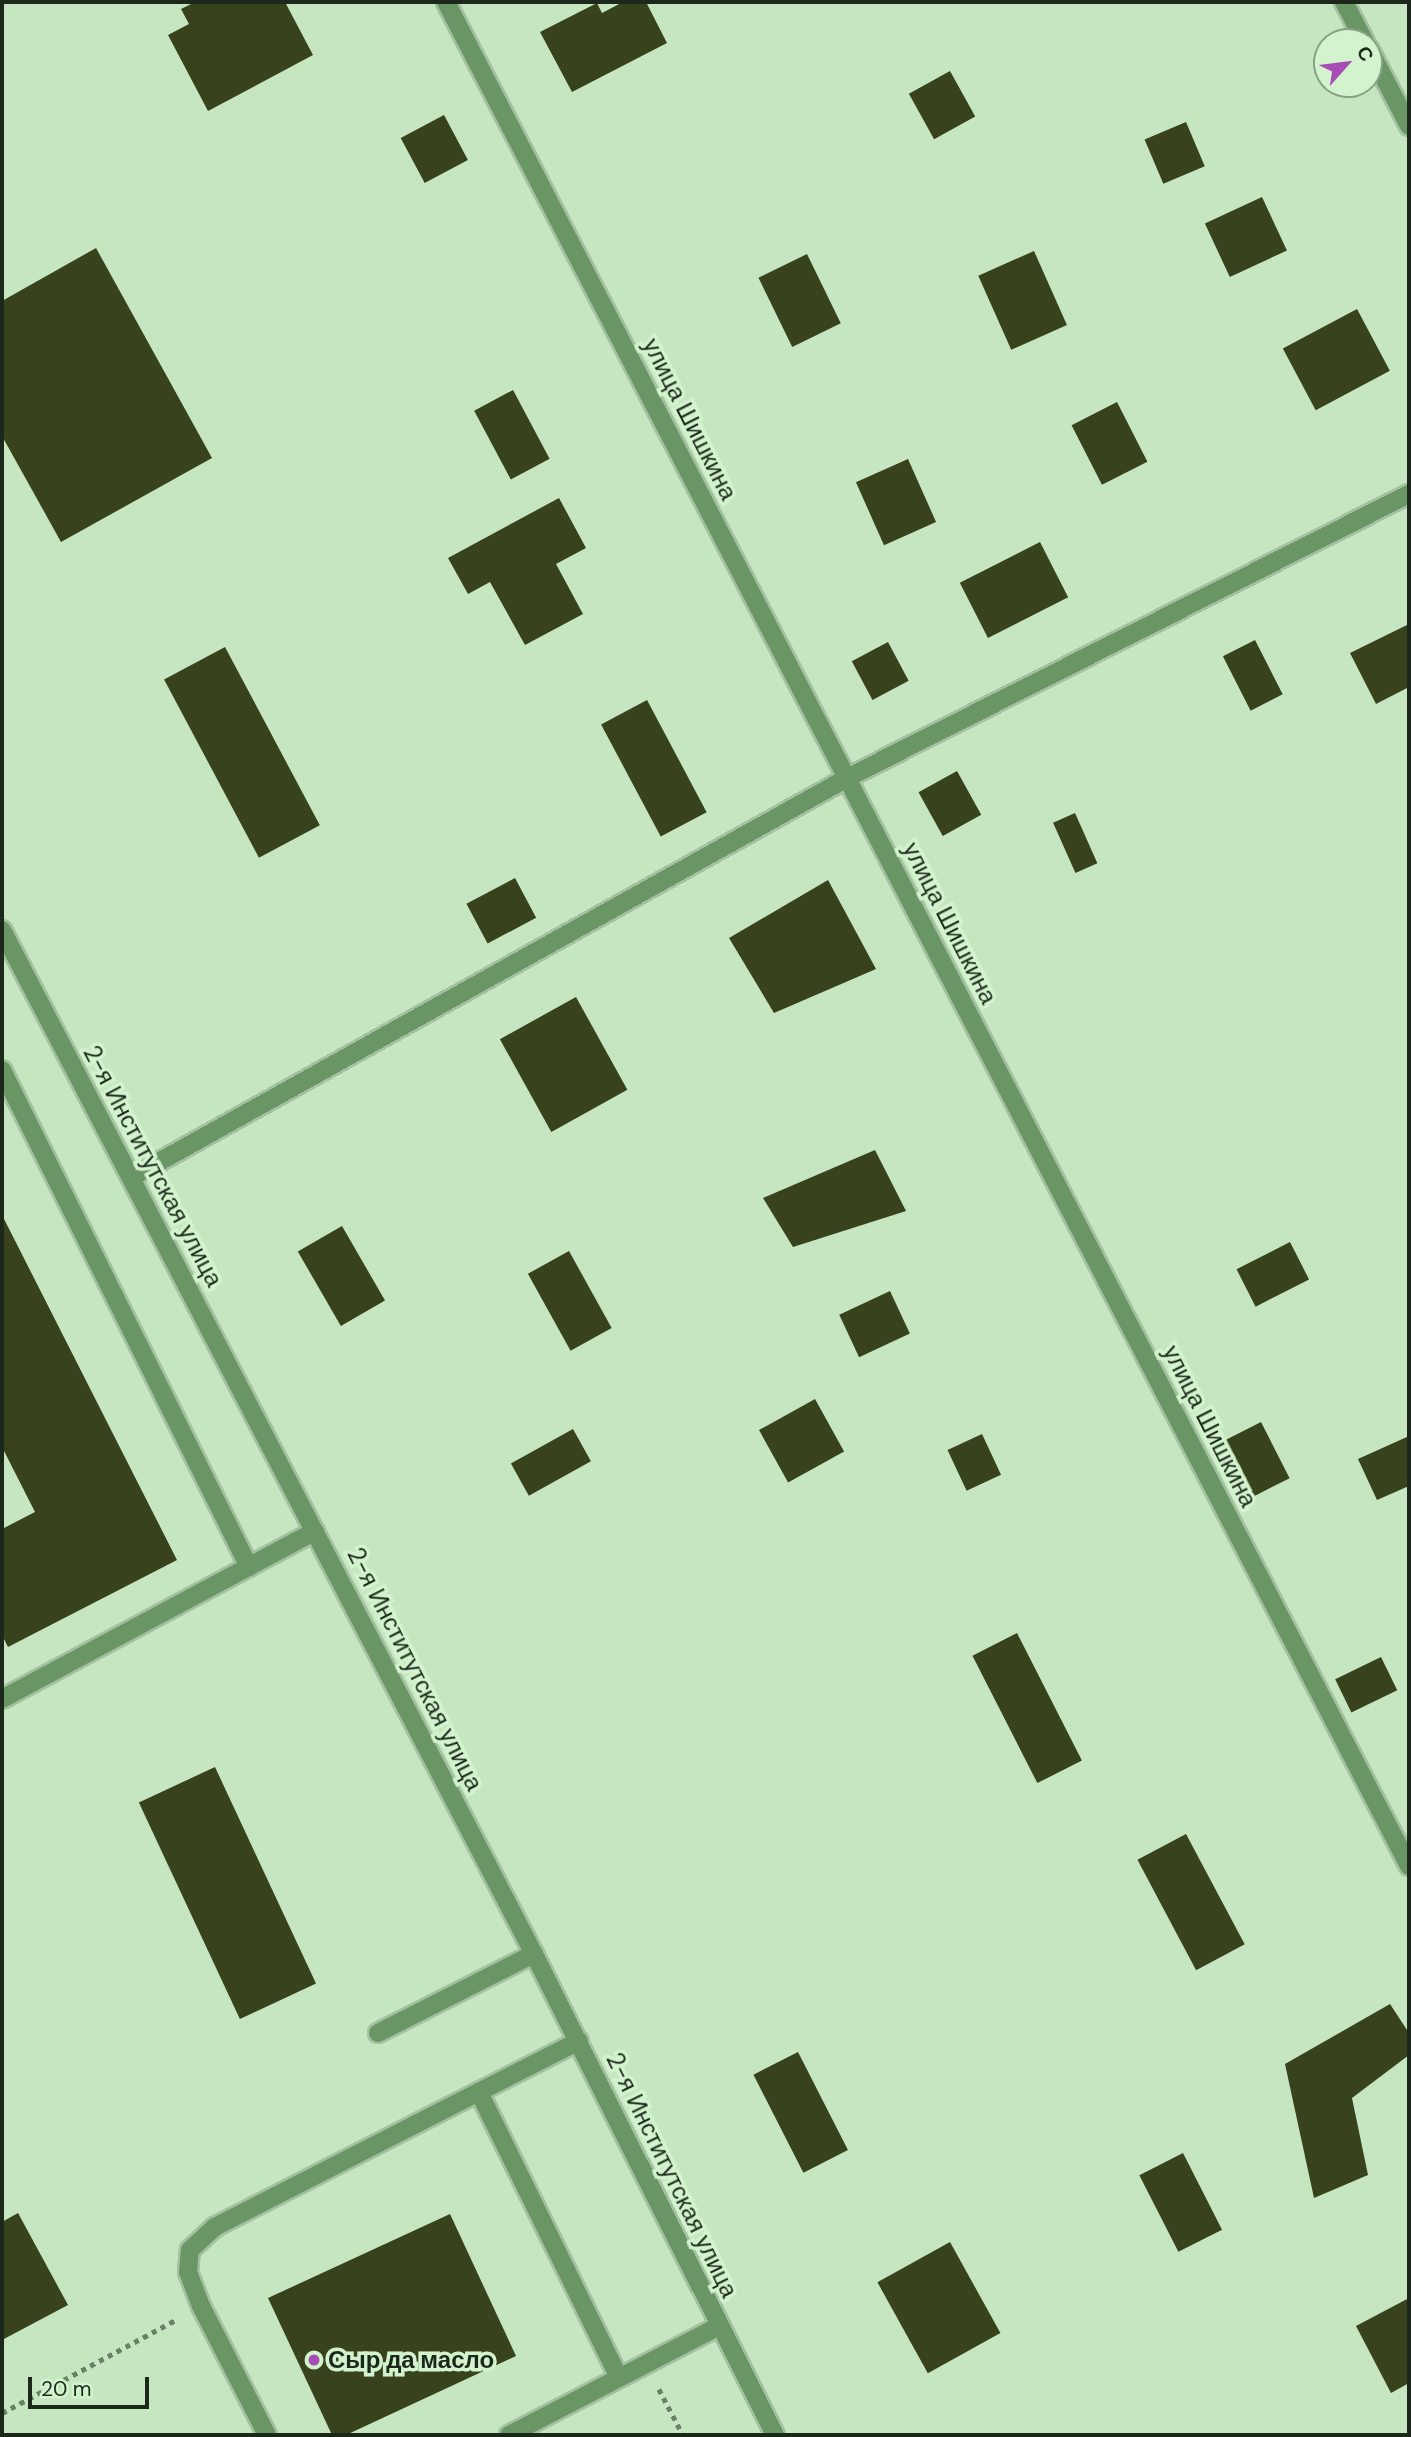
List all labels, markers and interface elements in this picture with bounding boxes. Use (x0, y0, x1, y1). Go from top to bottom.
north arrow (1313, 28, 1383, 98)
text: С (1351, 42, 1379, 66)
street label: улица Шишкина (637, 333, 743, 505)
street label: улица Шишкина (897, 837, 1003, 1009)
street label: 2-я Институтская улица (77, 1041, 229, 1291)
street label: улица Шишкина (1157, 1340, 1263, 1512)
street label: 2-я Институтская улица (341, 1543, 489, 1795)
street label: 2-я Институтская улица (600, 2048, 744, 2302)
place label: Сыр да масло (328, 2346, 494, 2374)
marker: Сыр да масло (306, 2352, 322, 2368)
scale bar (32, 2364, 152, 2408)
text: 20 m (41, 2375, 92, 2403)

